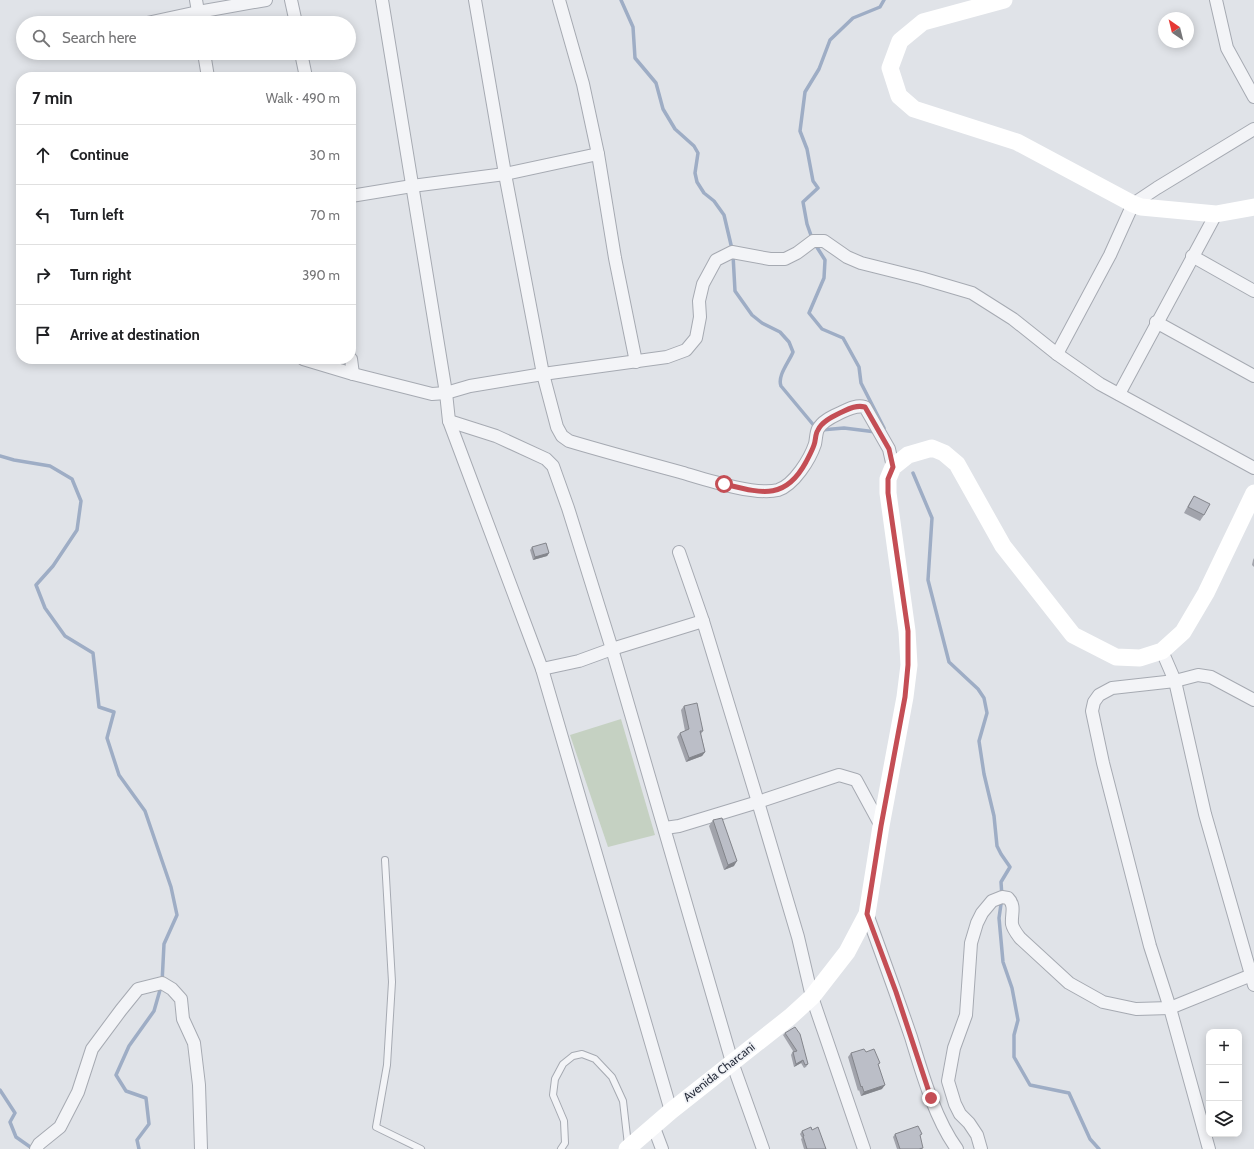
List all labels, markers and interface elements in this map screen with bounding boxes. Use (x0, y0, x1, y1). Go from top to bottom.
north arrow (1158, 12, 1194, 48)
search box (16, 16, 356, 60)
icon: search (30, 27, 52, 49)
text: Search here (62, 29, 137, 47)
text: 7 min (32, 88, 73, 108)
text: Walk · 490 m (266, 90, 340, 106)
icon: ahead (32, 144, 54, 166)
text: Continue (70, 146, 129, 164)
text: 30 m (310, 147, 340, 163)
icon: left (32, 204, 54, 226)
text: Turn left (70, 206, 124, 224)
text: 70 m (310, 207, 340, 223)
icon: right (32, 264, 54, 286)
text: Turn right (70, 266, 131, 284)
text: 390 m (302, 267, 340, 283)
icon: arrive (32, 324, 54, 346)
text: Arrive at destination (70, 326, 200, 344)
route start (715, 475, 733, 493)
map controls (1206, 1029, 1242, 1137)
button: + (1206, 1029, 1242, 1065)
street label: Avenida Charcani (680, 1039, 758, 1104)
button: − (1206, 1065, 1242, 1101)
route end (922, 1089, 940, 1107)
button: layers (1206, 1101, 1242, 1137)

